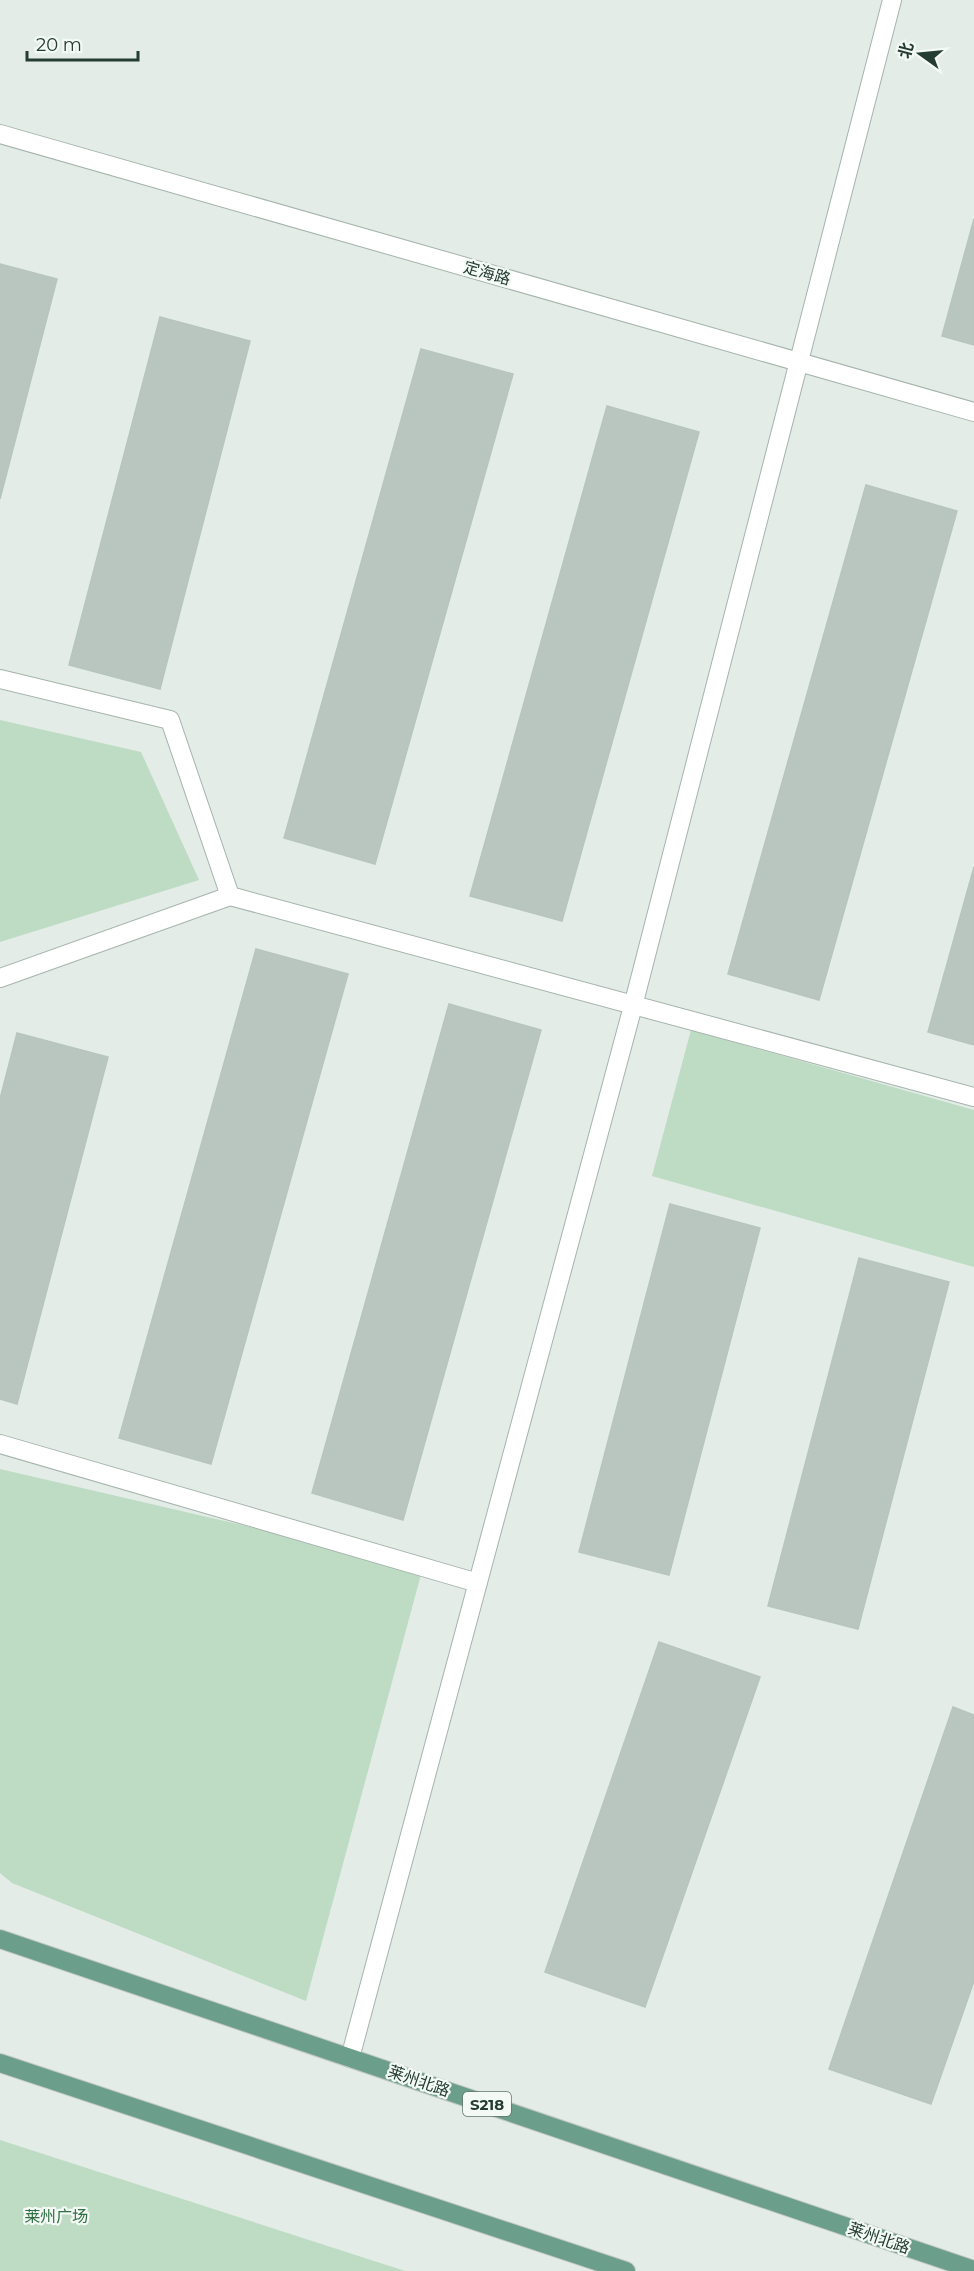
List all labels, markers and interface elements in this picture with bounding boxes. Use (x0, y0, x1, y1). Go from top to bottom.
scale bar (27, 24, 138, 62)
north arrow (890, 24, 950, 84)
text: 20 m (36, 34, 82, 56)
text: 北 (895, 40, 917, 60)
street label: 定海路 (461, 257, 513, 289)
street label: 莱州北路 (386, 2062, 452, 2100)
road number: S218 (463, 2092, 511, 2116)
park label: 莱州广场 (24, 2207, 88, 2226)
street label: 莱州北路 (846, 2219, 912, 2257)

